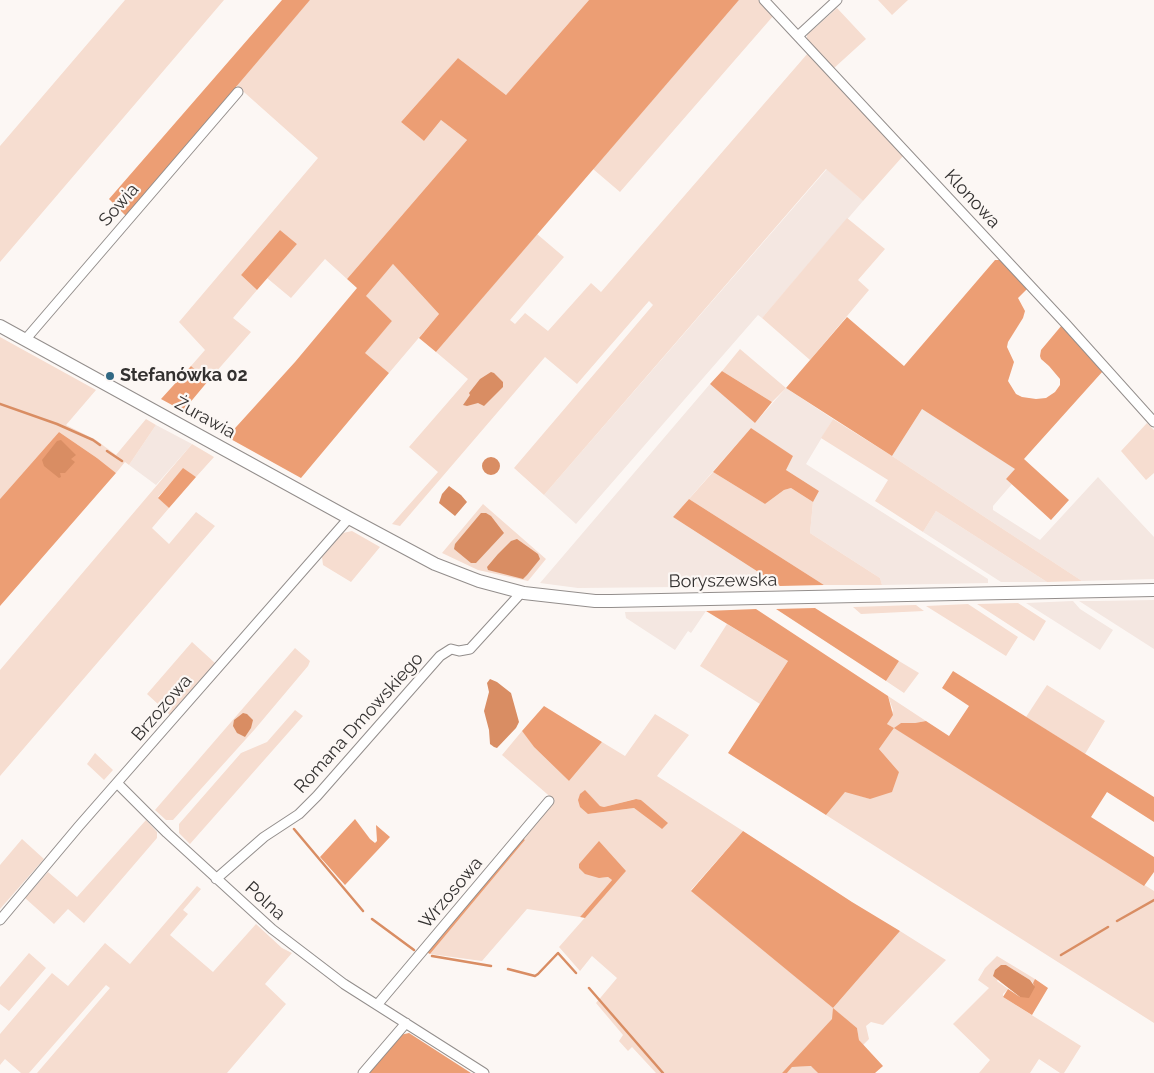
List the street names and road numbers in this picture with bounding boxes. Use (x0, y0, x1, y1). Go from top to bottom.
street label: Klonowa (939, 165, 1005, 233)
street label: Sowia (95, 179, 143, 231)
street label: Żurawia (171, 393, 239, 443)
street label: Boryszewska (669, 569, 777, 593)
street label: Romana Dmowskiego (290, 648, 428, 798)
street label: Brzozowa (127, 670, 197, 746)
street label: Wrzosowa (415, 853, 487, 933)
street label: Polna (240, 877, 290, 925)

